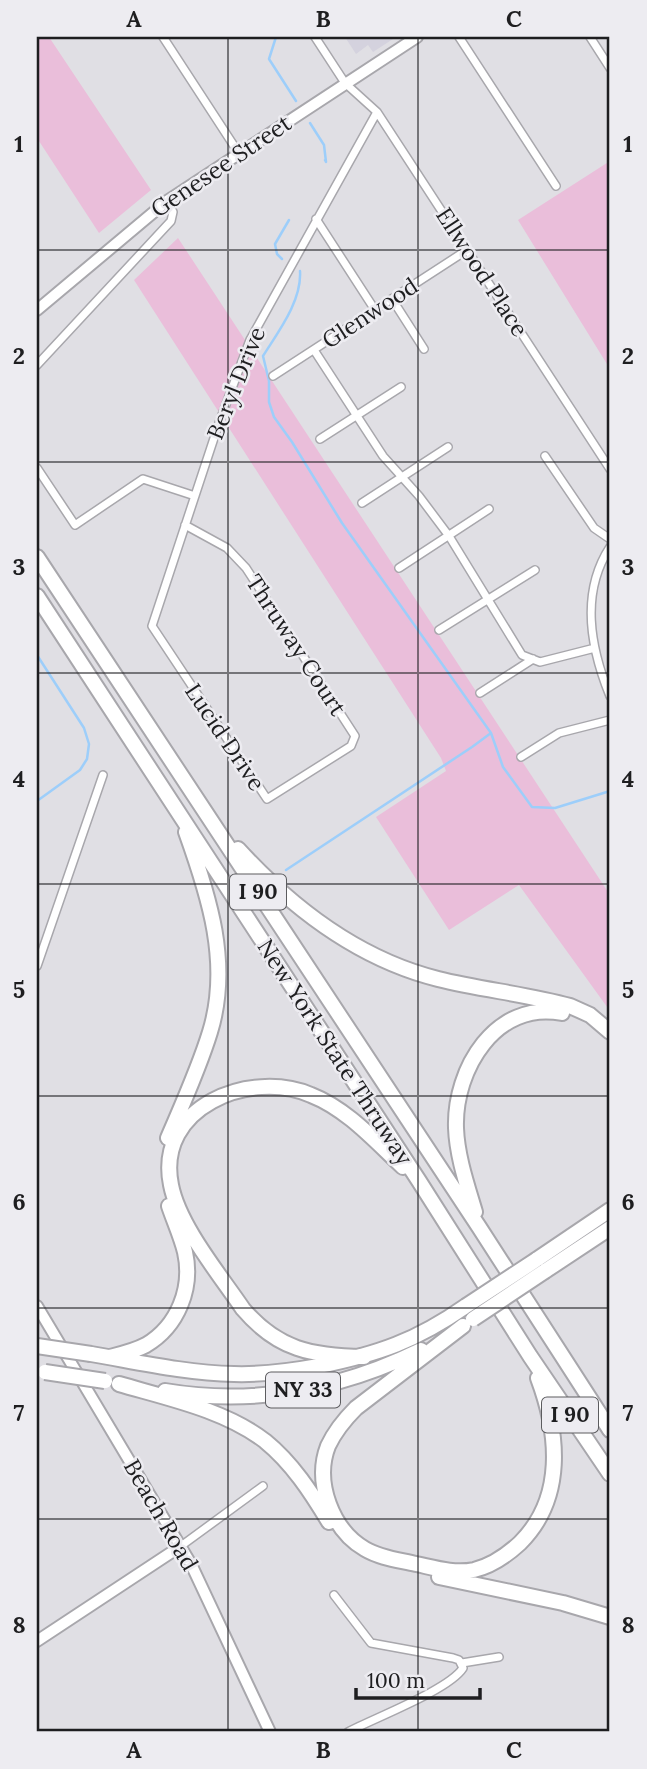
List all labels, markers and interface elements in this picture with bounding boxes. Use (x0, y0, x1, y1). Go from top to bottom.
text: A (126, 4, 142, 33)
text: B (315, 4, 331, 33)
text: C (506, 4, 522, 33)
street label: Genesee Street (145, 108, 297, 223)
text: 1 (14, 129, 24, 158)
text: 1 (623, 129, 633, 158)
street label: Ellwood Place (430, 202, 535, 342)
street label: Glenwood (316, 271, 423, 354)
street label: Beryl Drive (200, 322, 271, 443)
text: 2 (13, 341, 25, 370)
text: 2 (622, 341, 634, 370)
text: 3 (13, 552, 25, 581)
text: 3 (622, 552, 634, 581)
street label: Thruway Court (240, 569, 353, 721)
street label: Lucid Drive (179, 678, 272, 796)
text: 4 (13, 764, 25, 793)
text: 4 (622, 764, 634, 793)
road number: I 90 (230, 874, 286, 910)
street label: New York State Thruway (251, 933, 420, 1171)
text: 5 (13, 975, 25, 1004)
text: 5 (622, 975, 634, 1004)
text: 6 (12, 1187, 26, 1216)
text: 6 (621, 1187, 635, 1216)
road number: NY 33 (266, 1372, 340, 1408)
text: 7 (14, 1398, 25, 1427)
road number: I 90 (542, 1398, 598, 1432)
text: 7 (623, 1398, 634, 1427)
street label: Beach Road (118, 1454, 205, 1576)
text: 8 (12, 1610, 26, 1639)
text: 8 (621, 1610, 635, 1639)
scale bar (356, 1657, 481, 1701)
text: 100 m (367, 1667, 425, 1694)
text: A (126, 1735, 142, 1764)
text: B (315, 1735, 331, 1764)
text: C (506, 1735, 522, 1764)

